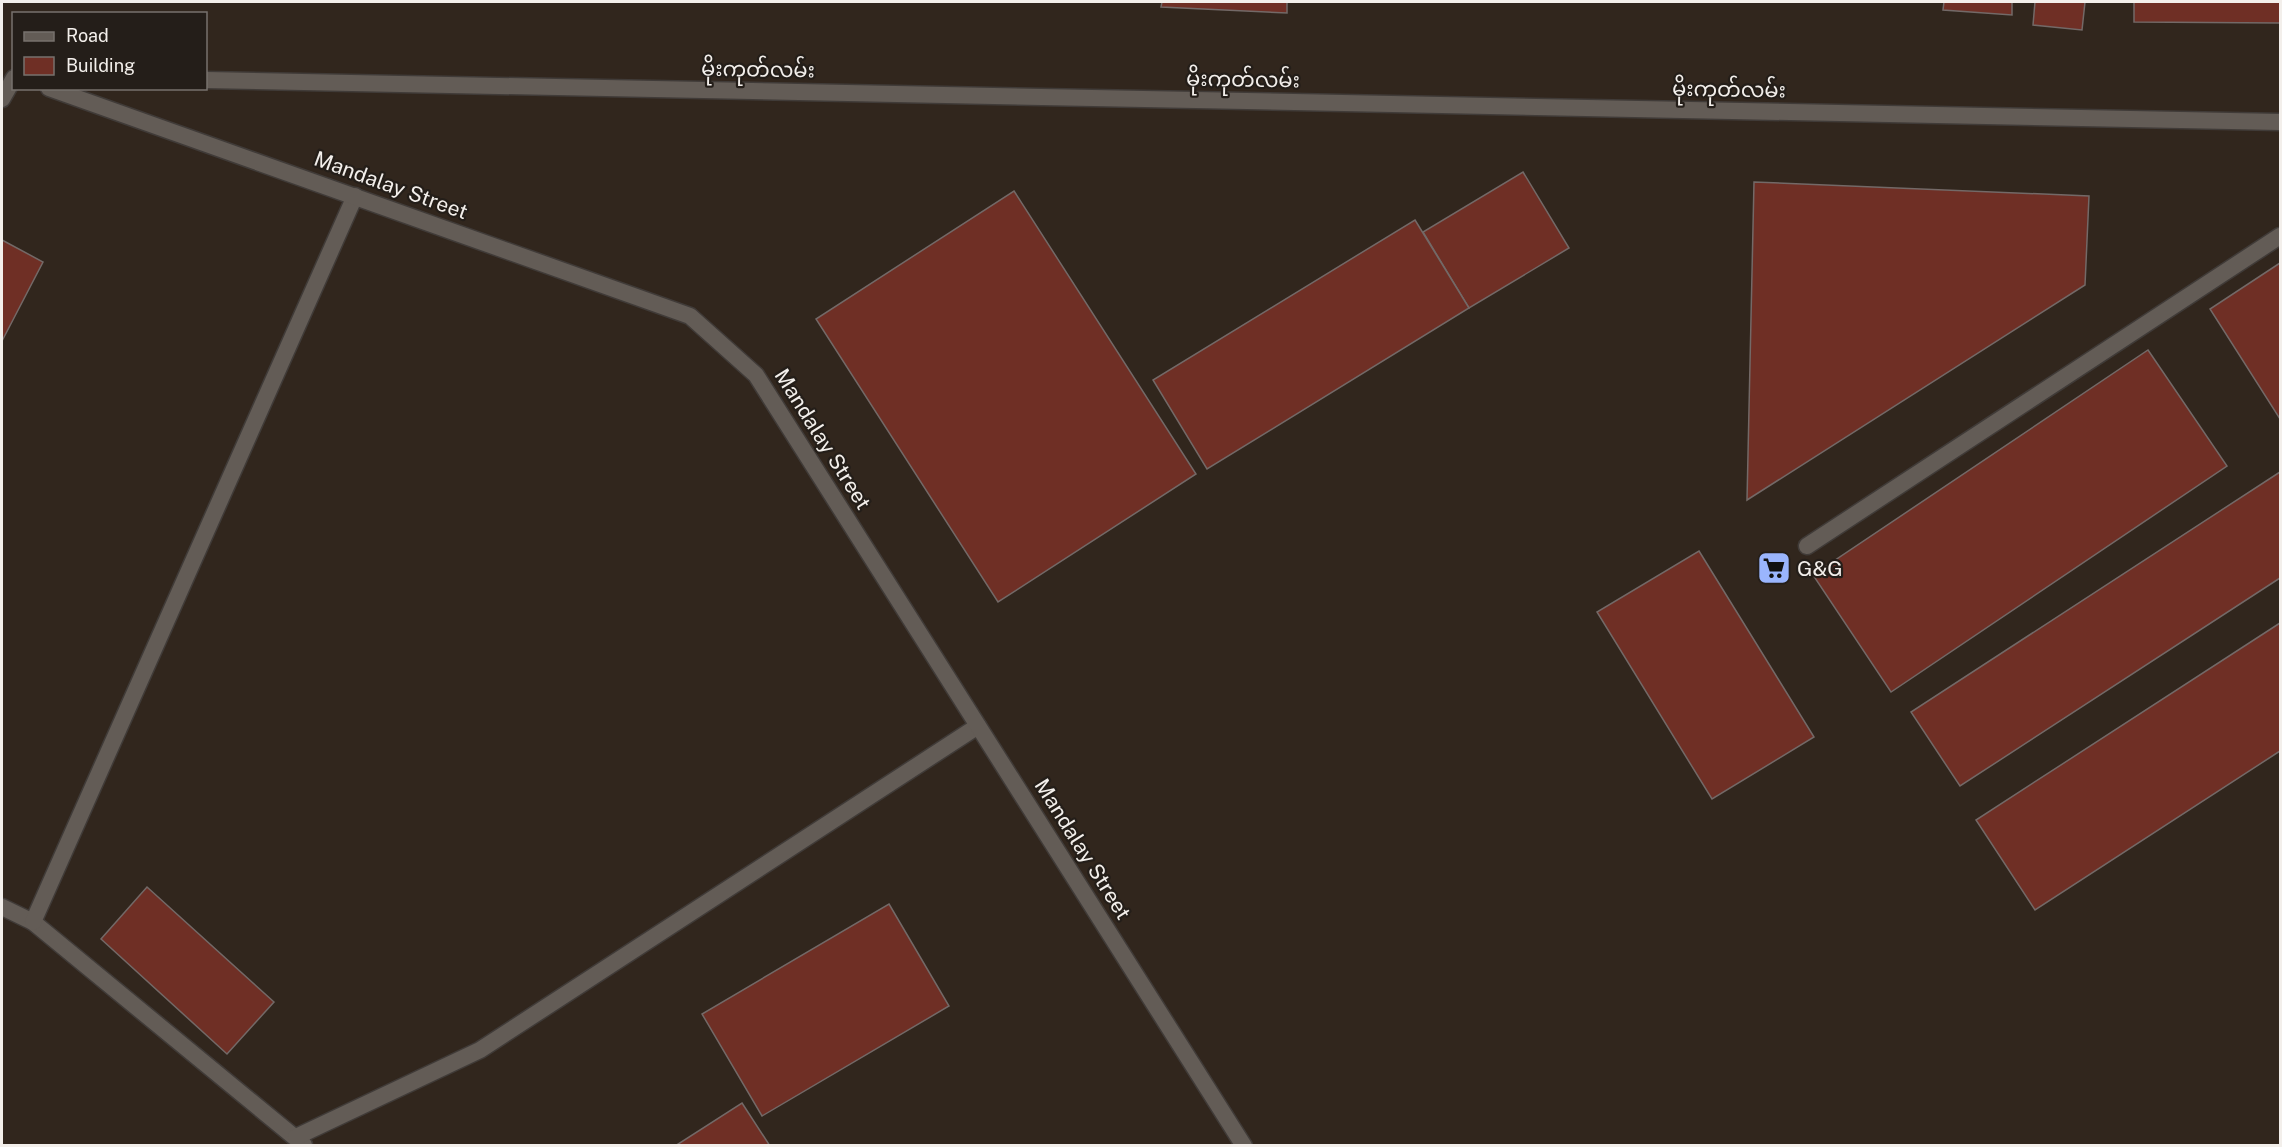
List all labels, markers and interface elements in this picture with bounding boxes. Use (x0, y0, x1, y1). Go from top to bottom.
legend (12, 12, 207, 90)
text: Road (66, 25, 109, 46)
street label: မိုးကုတ်လမ်း (701, 53, 815, 87)
text: Building (66, 55, 135, 76)
street label: မိုးကုတ်လမ်း (1186, 63, 1300, 97)
street label: မိုးကုတ်လမ်း (1672, 73, 1786, 107)
street label: Mandalay Street (311, 146, 471, 224)
street label: Mandalay Street (770, 364, 876, 514)
supermarket icon: G&G (1756, 550, 1792, 586)
place label: G&G (1797, 556, 1843, 581)
street label: Mandalay Street (1030, 774, 1136, 924)

